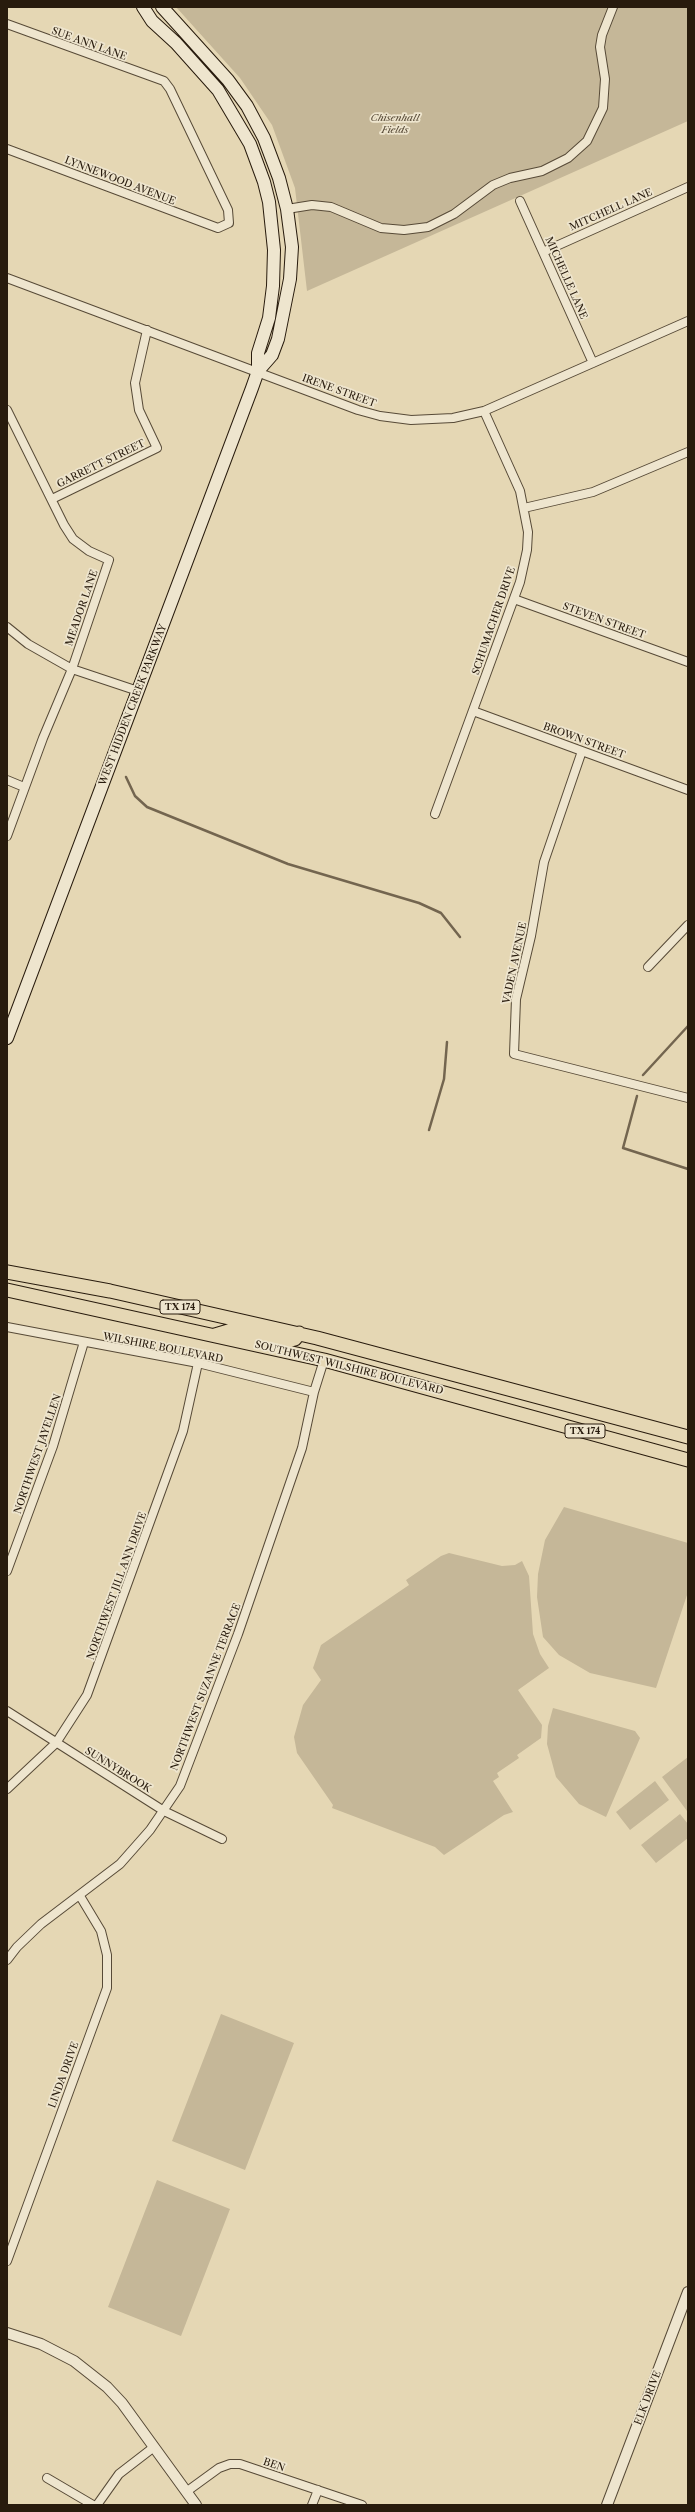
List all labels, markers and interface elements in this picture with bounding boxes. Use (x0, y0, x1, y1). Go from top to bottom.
street label: SUE ANN LANE (50, 25, 128, 63)
park label: Chisenhall Fields (371, 112, 419, 136)
street label: LYNNEWOOD AVENUE (63, 154, 177, 208)
street label: MITCHELL LANE (568, 186, 654, 234)
street label: MICHELLE LANE (542, 235, 590, 321)
street label: IRENE STREET (300, 372, 378, 410)
street label: GARRETT STREET (55, 437, 147, 491)
street label: SCHUMACHER DRIVE (470, 565, 518, 677)
street label: MEADOR LANE (63, 568, 101, 648)
street label: STEVEN STREET (561, 600, 647, 642)
street label: WEST HIDDEN CREEK PARKWAY (97, 623, 169, 787)
street label: BROWN STREET (541, 721, 627, 761)
street label: VADEN AVENUE (500, 921, 530, 1005)
road number: TX 174 (160, 1300, 200, 1314)
street label: WILSHIRE BOULEVARD (102, 1330, 224, 1366)
street label: SOUTHWEST WILSHIRE BOULEVARD (253, 1339, 445, 1397)
street label: NORTHWEST JAYELLEN (12, 1392, 64, 1516)
road number: TX 174 (565, 1424, 605, 1438)
street label: NORTHWEST JILL ANN DRIVE (85, 1510, 149, 1662)
street label: NORTHWEST SUZANNE TERRACE (168, 1602, 244, 1772)
street label: SUNNYBROOK (83, 1745, 153, 1795)
street label: LINDA DRIVE (46, 2040, 82, 2110)
street label: ELK DRIVE (632, 2369, 664, 2427)
street label: BEN (262, 2456, 286, 2474)

